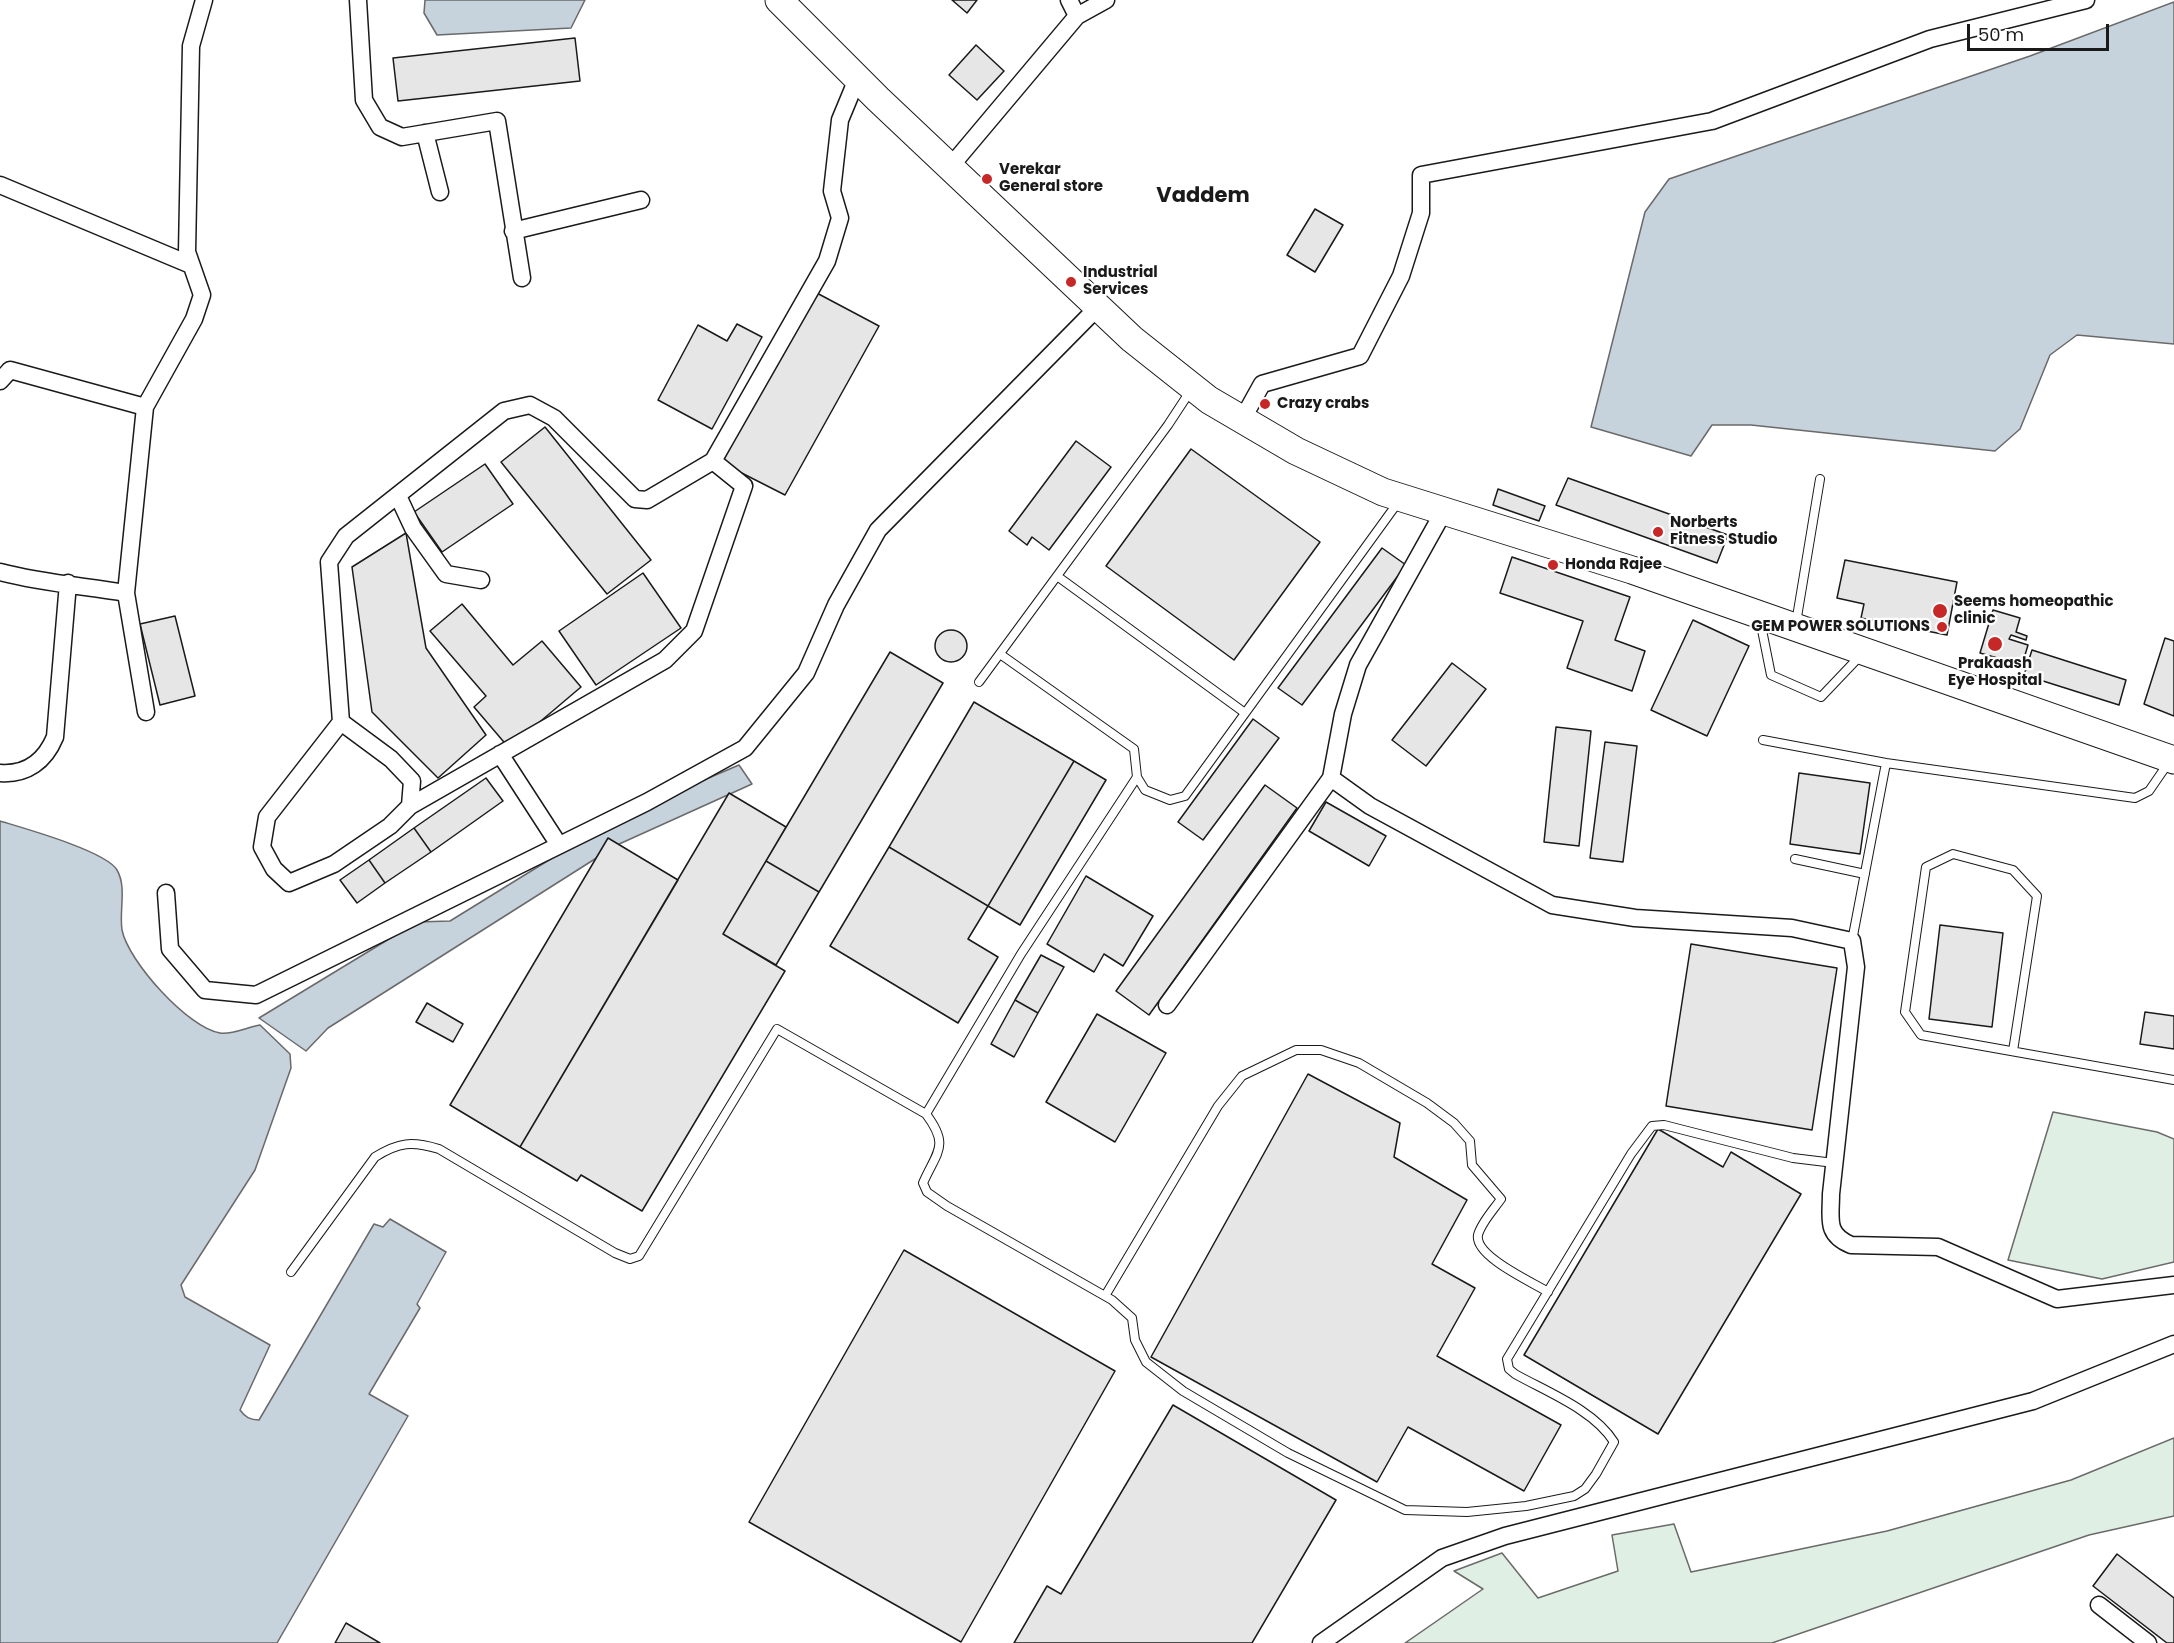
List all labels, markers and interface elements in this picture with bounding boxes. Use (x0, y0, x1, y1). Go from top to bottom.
scale bar (1970, 12, 2112, 50)
text: 50 m (1978, 22, 2024, 47)
place label: Verekar General store (999, 161, 1103, 196)
marker: Verekar General store (980, 172, 994, 186)
district label: Vaddem (1156, 184, 1250, 210)
place label: Industrial Services (1083, 264, 1158, 299)
marker: Industrial Services (1064, 275, 1078, 289)
place label: Crazy crabs (1277, 395, 1369, 413)
marker: Crazy crabs (1258, 397, 1272, 411)
place label: Norberts Fitness Studio (1670, 514, 1778, 549)
marker: Norberts Fitness Studio (1651, 525, 1665, 539)
place label: Honda Rajee (1565, 556, 1662, 574)
marker: Honda Rajee (1546, 558, 1560, 572)
place label: Seems homeopathic clinic (1954, 593, 2114, 628)
marker: Seems homeopathic clinic (1931, 602, 1949, 620)
place label: GEM POWER SOLUTIONS (1751, 618, 1930, 636)
marker: GEM POWER SOLUTIONS (1935, 620, 1949, 634)
marker: Prakaash Eye Hospital (1986, 635, 2004, 653)
place label: Prakaash Eye Hospital (1948, 655, 2042, 690)

